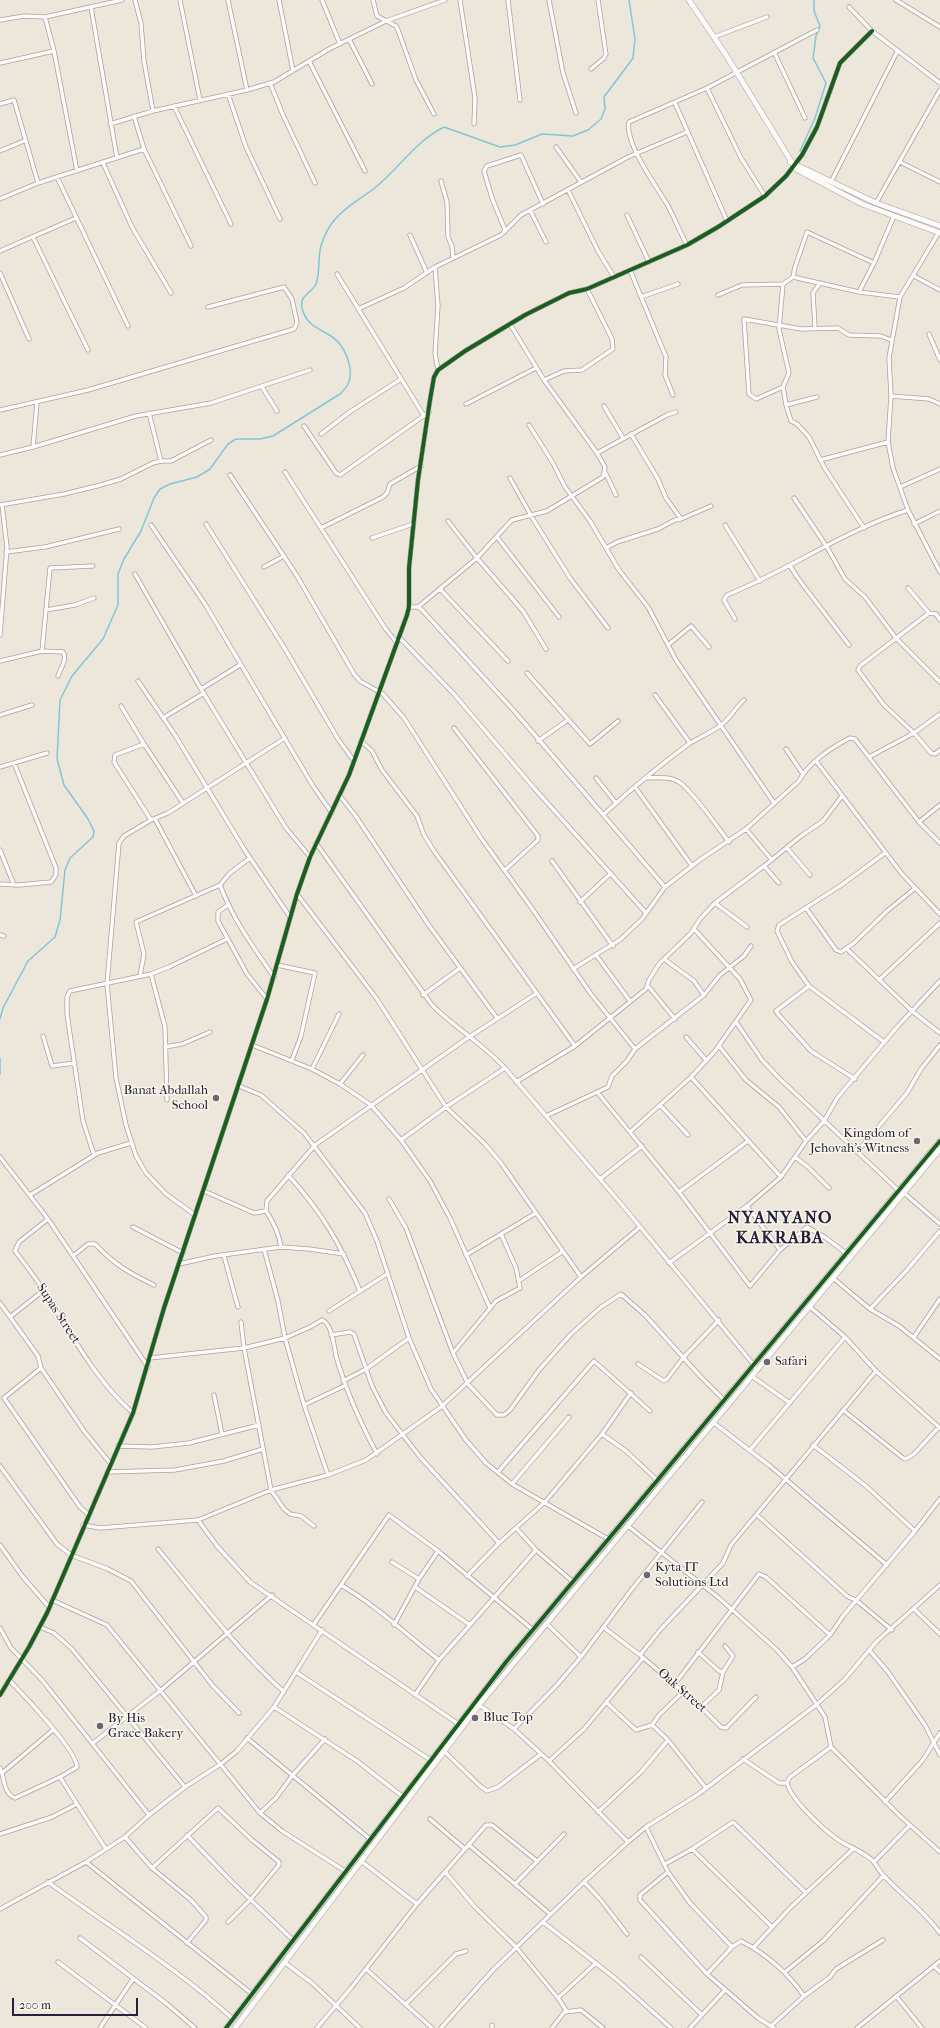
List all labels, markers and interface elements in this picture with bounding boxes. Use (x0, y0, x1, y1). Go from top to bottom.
place label: Banat Abdallah School (124, 1083, 208, 1114)
marker: Banat Abdallah School (211, 1093, 221, 1103)
place label: Kingdom of Jehovah's Witness (810, 1126, 909, 1157)
marker: Kingdom of Jehovah's Witness (912, 1136, 922, 1146)
district label: NYANYANO KAKRABA (728, 1209, 832, 1249)
street label: Supas Street (33, 1281, 83, 1347)
place label: Safari (775, 1354, 807, 1370)
marker: Safari (762, 1357, 772, 1367)
place label: Kyta IT Solutions Ltd (655, 1560, 729, 1591)
marker: Kyta IT Solutions Ltd (642, 1570, 652, 1580)
street label: Oak Street (654, 1665, 710, 1717)
place label: Blue Top (483, 1710, 533, 1726)
place label: By His Grace Bakery (108, 1711, 184, 1742)
marker: Blue Top (470, 1713, 480, 1723)
marker: By His Grace Bakery (95, 1721, 105, 1731)
scale bar (14, 1990, 140, 2016)
text: 200 m (19, 1998, 51, 2012)

